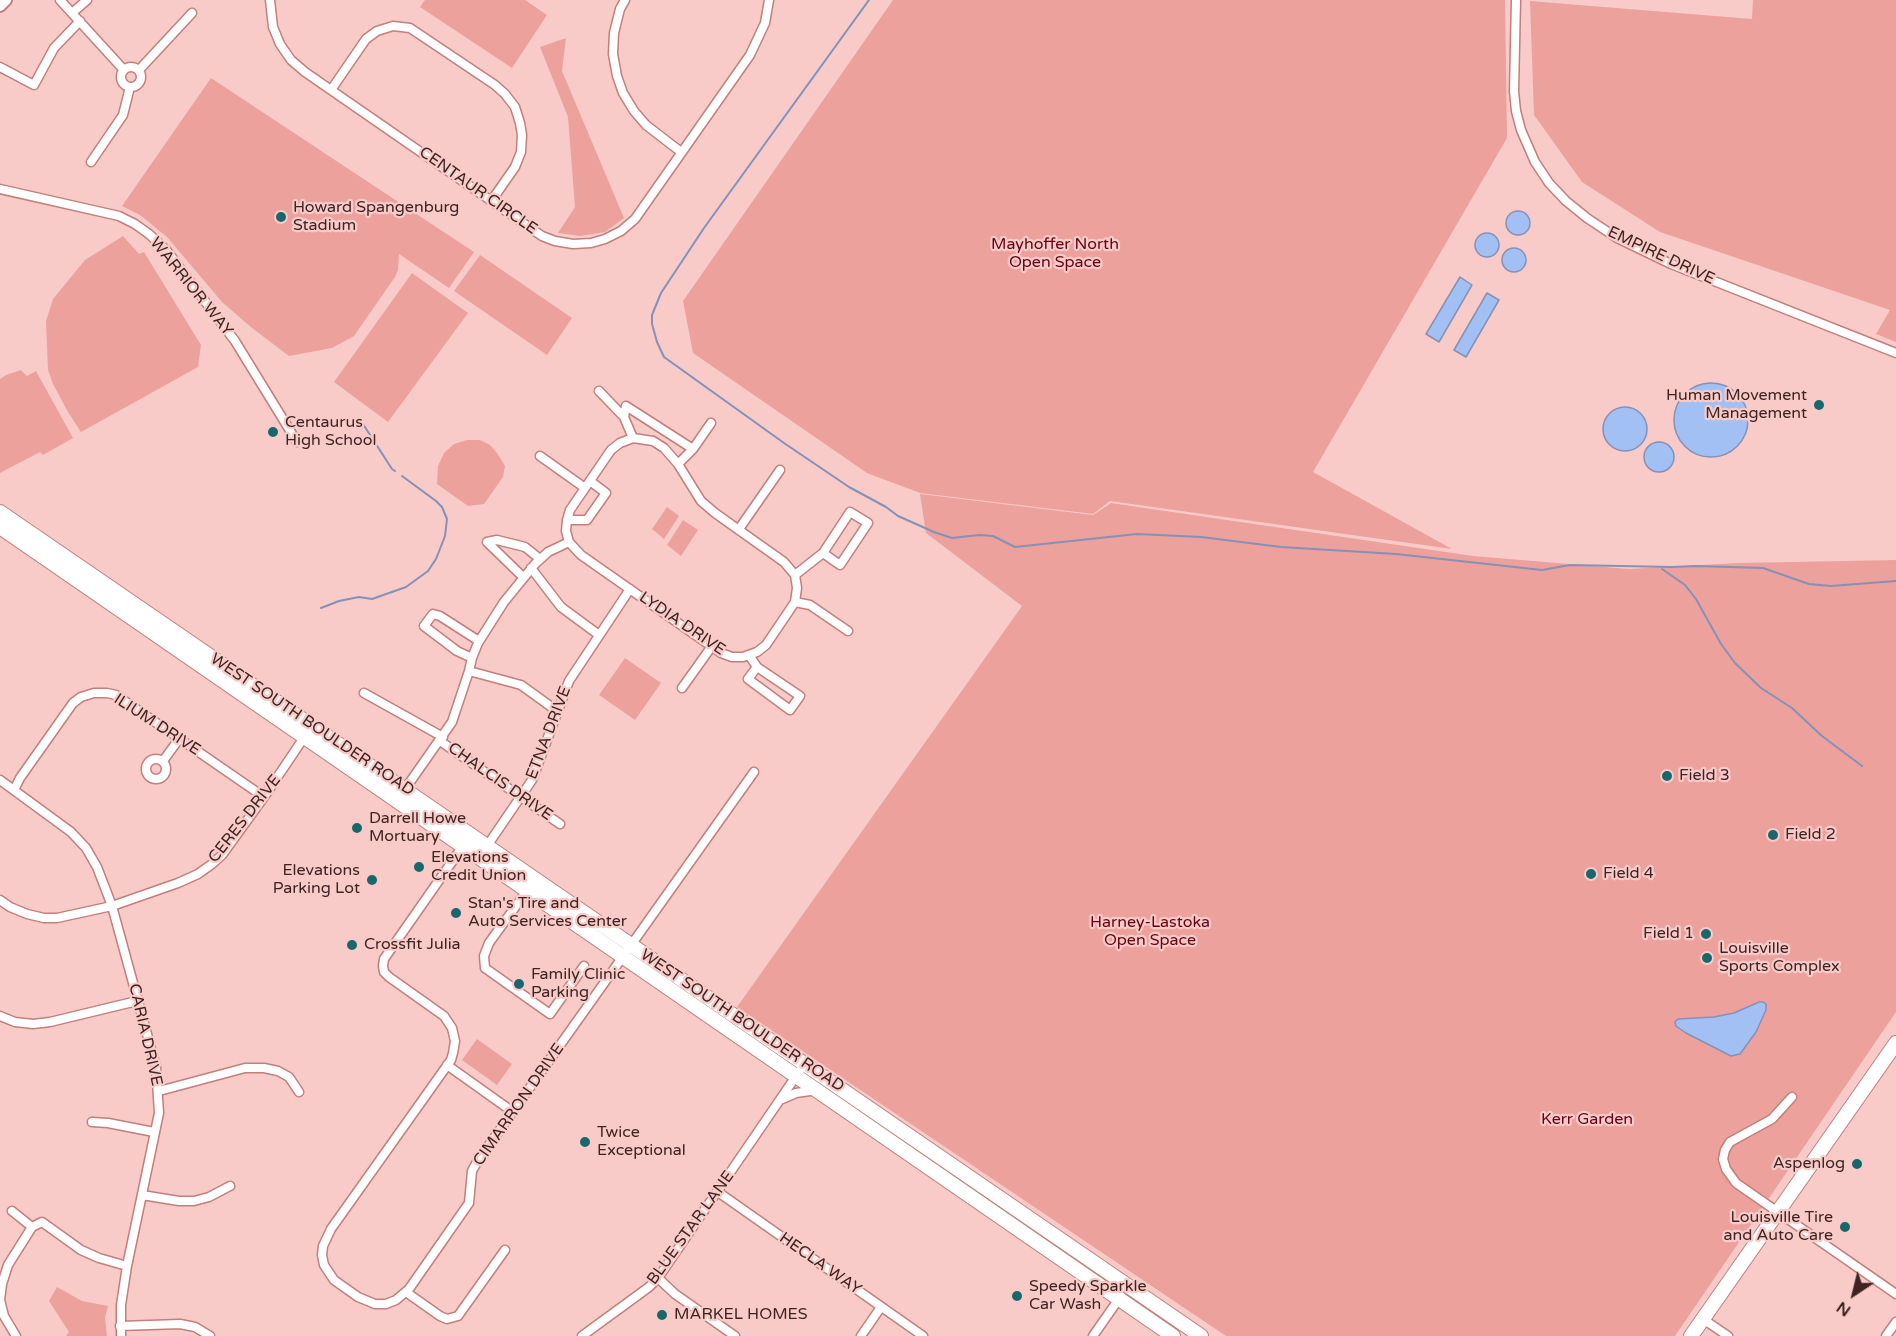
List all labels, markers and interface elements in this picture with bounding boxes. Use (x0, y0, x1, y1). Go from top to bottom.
street label: CENTAUR CIRCLE (415, 143, 541, 239)
place label: Howard Spangenburg Stadium (293, 198, 459, 236)
marker: Howard Spangenburg Stadium (274, 210, 288, 224)
street label: EMPIRE DRIVE (1604, 223, 1718, 289)
street label: WARRIOR WAY (145, 234, 237, 340)
park label: Mayhoffer North Open Space (991, 235, 1119, 273)
place label: Human Movement Management (1666, 386, 1807, 424)
marker: Human Movement Management (1812, 398, 1826, 412)
place label: Centaurus High School (285, 413, 376, 451)
marker: Centaurus High School (266, 425, 280, 439)
street label: LYDIA DRIVE (635, 588, 729, 660)
street label: WEST SOUTH BOULDER ROAD (206, 649, 418, 801)
street label: ETNA DRIVE (522, 684, 576, 782)
street label: ILIUM DRIVE (110, 690, 204, 760)
street label: CHALCIS DRIVE (444, 739, 556, 825)
place label: Field 3 (1679, 766, 1730, 786)
marker: Field 3 (1660, 769, 1674, 783)
street label: CERES DRIVE (205, 771, 285, 867)
place label: Darrell Howe Mortuary (369, 809, 466, 847)
marker: Darrell Howe Mortuary (350, 821, 364, 835)
place label: Field 2 (1785, 825, 1836, 845)
marker: Field 2 (1766, 828, 1780, 842)
place label: Elevations Credit Union (431, 848, 526, 886)
marker: Elevations Credit Union (412, 860, 426, 874)
place label: Elevations Parking Lot (273, 861, 360, 899)
place label: Field 4 (1603, 864, 1654, 884)
marker: Field 4 (1584, 867, 1598, 881)
marker: Elevations Parking Lot (365, 873, 379, 887)
place label: Stan's Tire and Auto Services Center (468, 894, 627, 932)
marker: Stan's Tire and Auto Services Center (449, 906, 463, 920)
park label: Harney-Lastoka Open Space (1090, 913, 1210, 951)
place label: Field 1 (1643, 924, 1694, 944)
marker: Field 1 (1699, 927, 1713, 941)
place label: Crossfit Julia (364, 935, 461, 955)
marker: Crossfit Julia (345, 938, 359, 952)
place label: Louisville Sports Complex (1719, 939, 1840, 977)
street label: WEST SOUTH BOULDER ROAD (636, 945, 848, 1097)
marker: Louisville Sports Complex (1700, 951, 1714, 965)
place label: Family Clinic Parking (531, 965, 625, 1003)
marker: Family Clinic Parking (512, 977, 526, 991)
street label: CARIA DRIVE (124, 982, 166, 1088)
street label: CIMARRON DRIVE (470, 1040, 568, 1170)
park label: Kerr Garden (1541, 1110, 1633, 1130)
place label: Twice Exceptional (597, 1123, 686, 1161)
marker: Twice Exceptional (578, 1135, 592, 1149)
place label: Aspenlog (1773, 1154, 1845, 1174)
marker: Aspenlog (1850, 1157, 1864, 1171)
street label: BLUE STAR LANE (643, 1167, 739, 1289)
place label: Louisville Tire and Auto Care (1724, 1208, 1833, 1246)
marker: Louisville Tire and Auto Care (1838, 1220, 1852, 1234)
street label: HECLA WAY (775, 1229, 865, 1299)
north arrow (1824, 1264, 1884, 1324)
place label: Speedy Sparkle Car Wash (1029, 1277, 1146, 1315)
marker: Speedy Sparkle Car Wash (1010, 1289, 1024, 1303)
text: N (1833, 1297, 1855, 1321)
place label: MARKEL HOMES (674, 1305, 808, 1325)
marker: MARKEL HOMES (655, 1308, 669, 1322)

